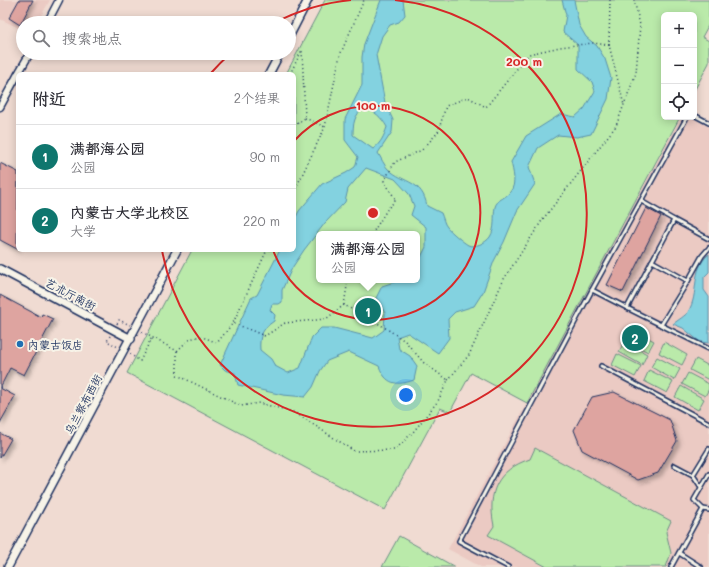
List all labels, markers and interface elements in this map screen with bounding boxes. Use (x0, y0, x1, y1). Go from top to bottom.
map controls (661, 12, 697, 120)
button: + (661, 12, 697, 48)
search box (16, 16, 296, 60)
icon: search (30, 27, 52, 49)
text: 搜索地点 (62, 28, 122, 48)
button: − (661, 48, 697, 84)
text: 200 m (506, 53, 542, 69)
button: locate (661, 84, 697, 120)
text: 附近 (32, 87, 66, 109)
text: 2个结果 (234, 89, 280, 106)
text: 100 m (356, 97, 390, 113)
text: 满都海公园 (70, 138, 145, 158)
text: 1 (42, 148, 48, 165)
text: 90 m (250, 148, 280, 165)
text: 公园 (70, 158, 96, 175)
text: 内蒙古大学北校区 (70, 202, 190, 222)
centre of rings (366, 206, 380, 220)
text: 2 (41, 212, 49, 229)
text: 220 m (243, 212, 280, 229)
text: 大学 (70, 222, 96, 239)
popup (316, 231, 420, 283)
text: 满都海公园 (330, 238, 406, 258)
text: 公园 (330, 258, 357, 275)
street label: 艺术厅南街 (43, 274, 100, 314)
pin: 1 (355, 296, 381, 326)
pin: 2 (622, 323, 648, 353)
place label: 内蒙古饭店 (28, 337, 83, 352)
marker: 内蒙古饭店 (15, 339, 25, 349)
street label: 乌兰察布西街 (61, 370, 106, 437)
your location (396, 385, 416, 405)

